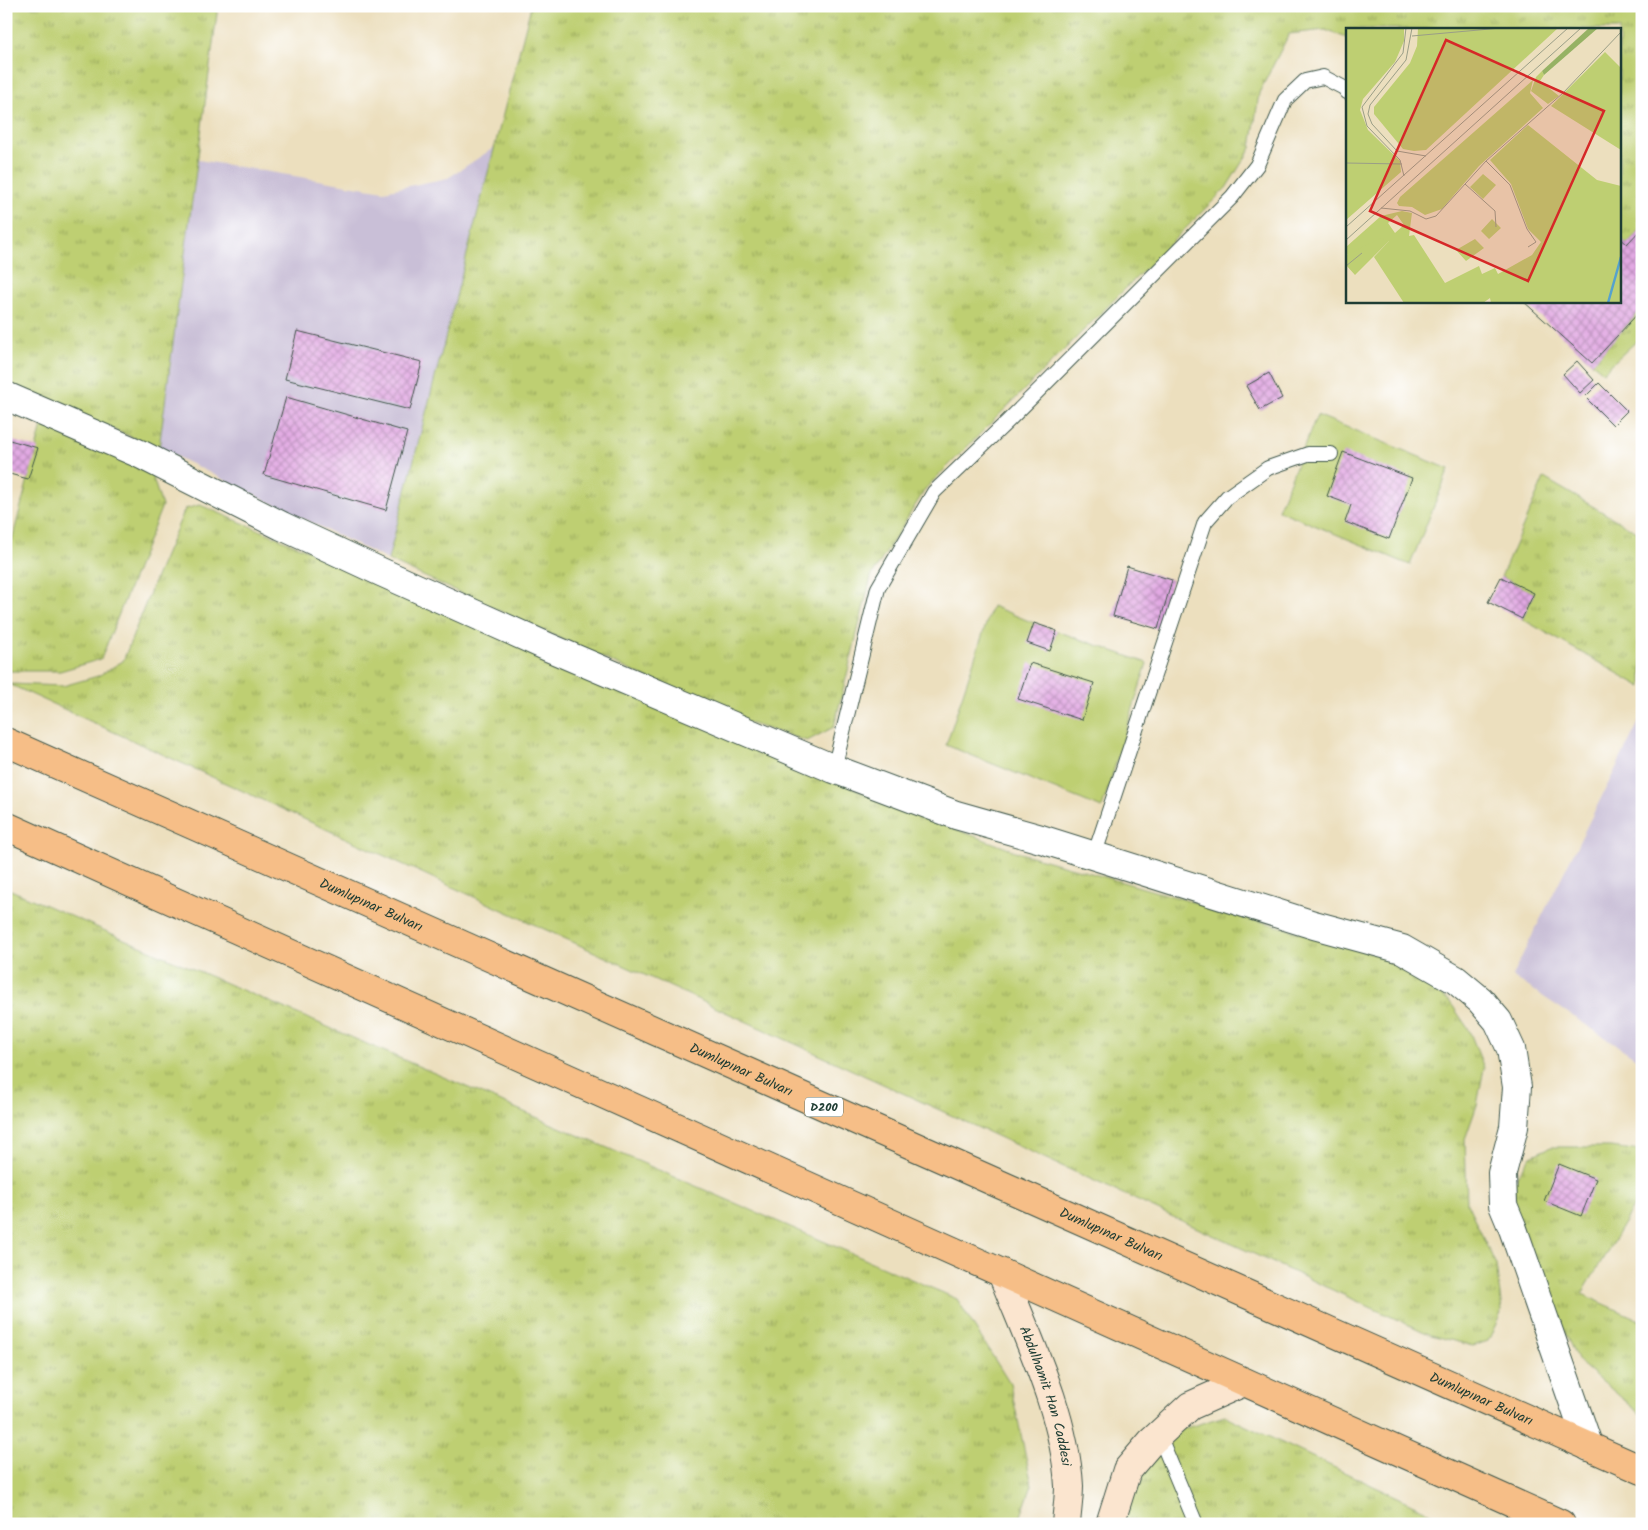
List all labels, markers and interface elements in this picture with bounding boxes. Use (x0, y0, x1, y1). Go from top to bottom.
inset map (1346, 28, 1620, 302)
street label: Dumlupınar Bulvarı (316, 873, 427, 938)
street label: Dumlupınar Bulvarı (686, 1037, 797, 1103)
road number: D200 (805, 1098, 843, 1116)
street label: Dumlupınar Bulvarı (1056, 1202, 1167, 1268)
street label: Abdulhamit Han Caddesi (1013, 1323, 1077, 1468)
street label: Dumlupınar Bulvarı (1426, 1367, 1537, 1432)

